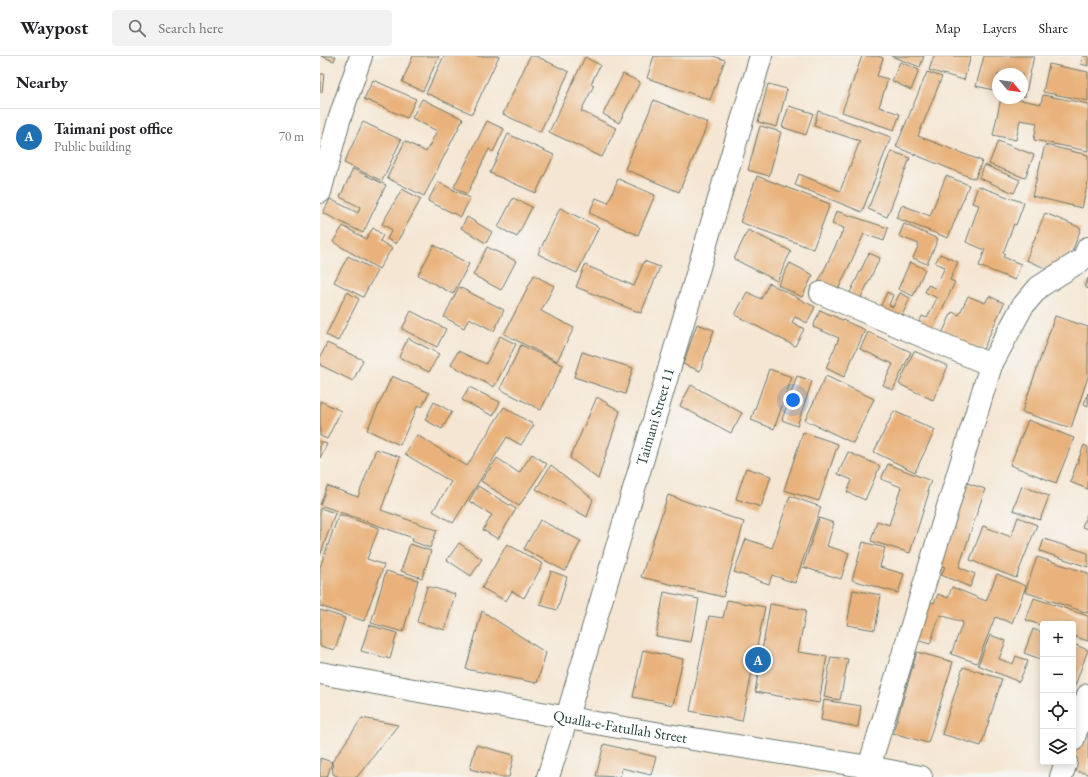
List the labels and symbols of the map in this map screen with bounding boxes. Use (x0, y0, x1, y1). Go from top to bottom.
north arrow (992, 68, 1028, 104)
street label: Taimani Street 11 (631, 365, 678, 468)
your location (783, 390, 803, 410)
pin: A (745, 645, 771, 675)
street label: Qualla-e-Fatullah Street (552, 705, 689, 747)

